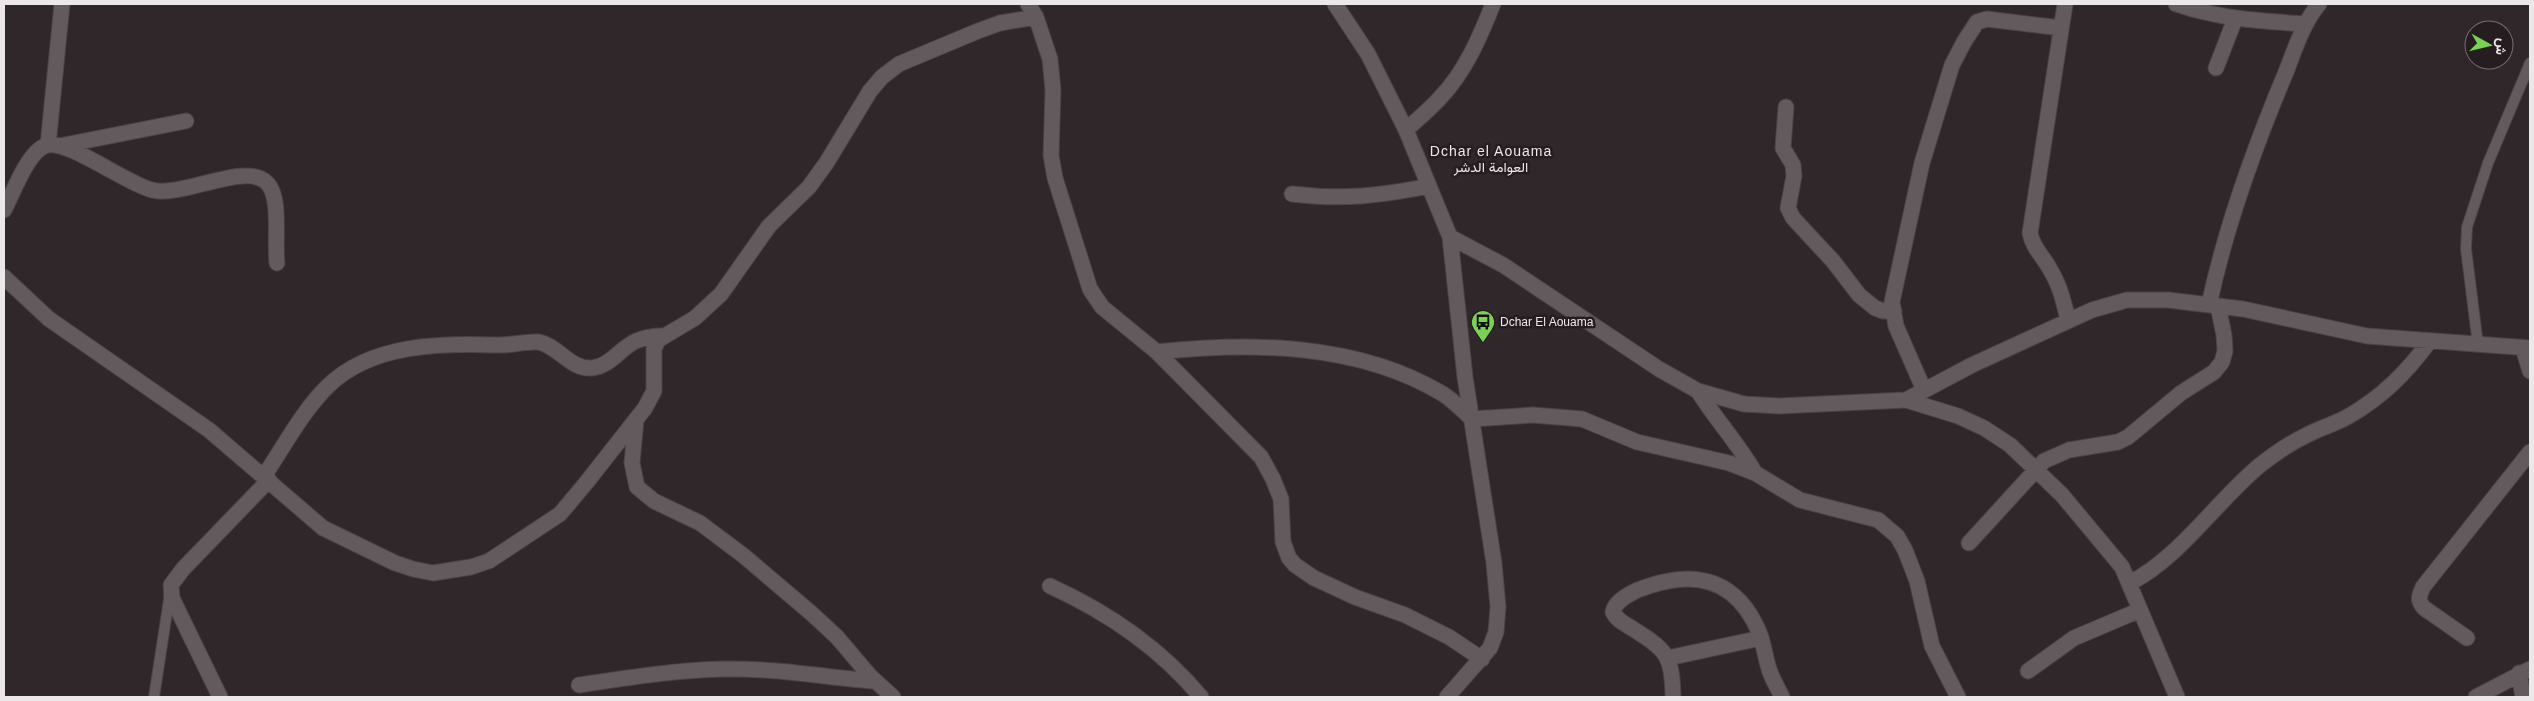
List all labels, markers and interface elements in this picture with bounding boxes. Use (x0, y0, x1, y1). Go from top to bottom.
north arrow (2464, 20, 2514, 70)
text: ش (2492, 37, 2511, 56)
district label: Dchar el Aouama العوامة الدشر (1430, 143, 1552, 176)
bus stop icon: Dchar El Aouama (1470, 309, 1496, 343)
place label: Dchar El Aouama (1500, 315, 1594, 329)

